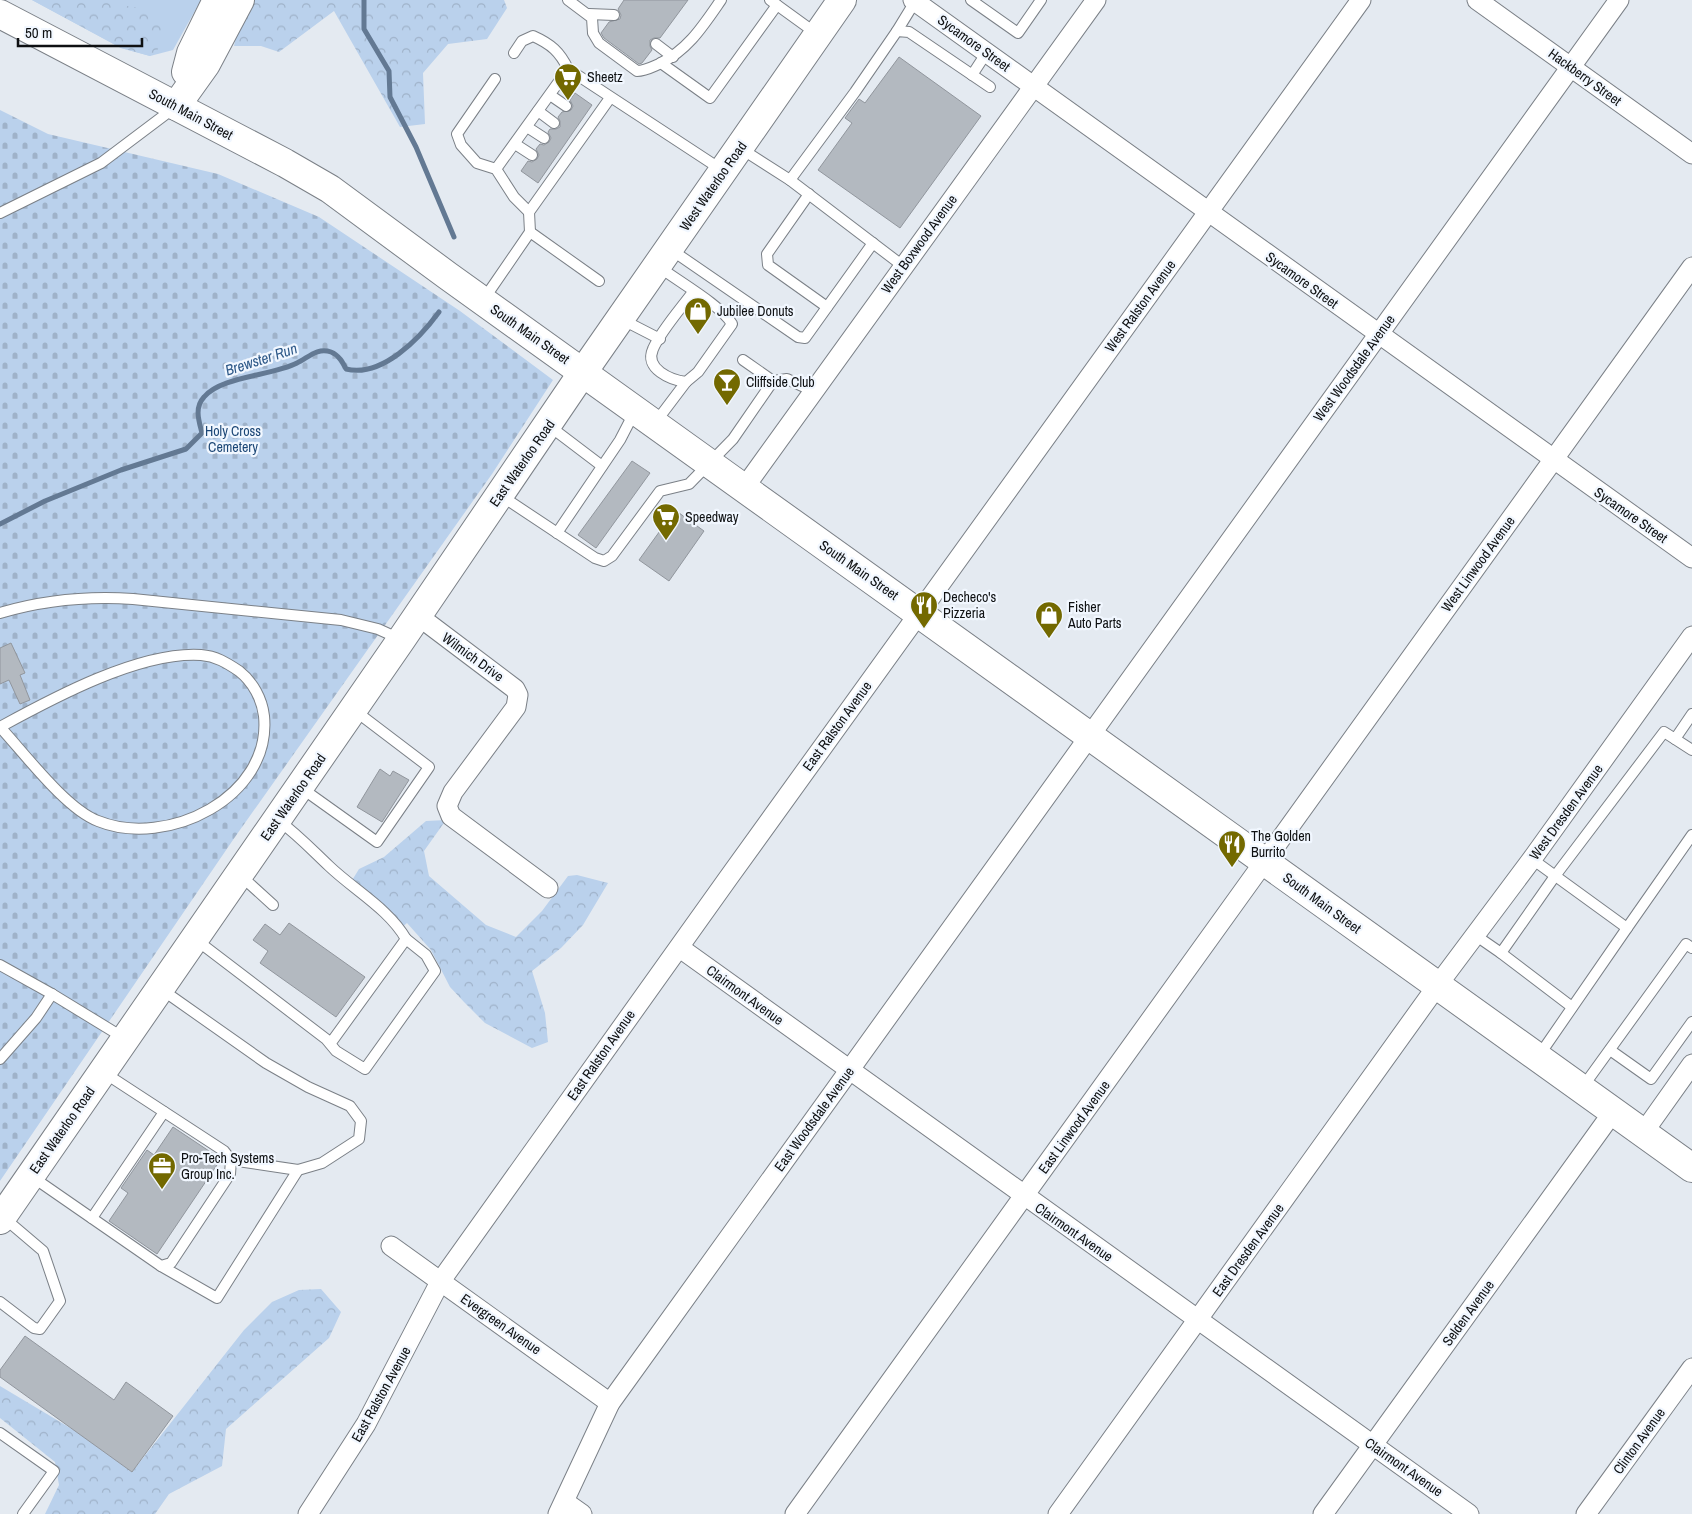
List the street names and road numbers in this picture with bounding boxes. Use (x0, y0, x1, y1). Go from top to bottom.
street label: Sycamore Street (934, 11, 1014, 75)
street label: Hackberry Street (1545, 44, 1625, 110)
street label: South Main Street (146, 84, 236, 144)
street label: West Waterloo Road (675, 138, 751, 234)
street label: West Boxwood Avenue (877, 191, 961, 297)
street label: Sycamore Street (1262, 248, 1342, 312)
street label: West Ralston Avenue (1101, 256, 1179, 356)
street label: South Main Street (487, 300, 573, 368)
street label: West Woodsdale Avenue (1309, 311, 1399, 425)
street label: East Waterloo Road (485, 416, 559, 510)
street label: Sycamore Street (1591, 483, 1671, 547)
street label: West Linwood Avenue (1437, 513, 1519, 615)
street label: South Main Street (816, 536, 902, 604)
street label: Wilmich Drive (439, 629, 507, 685)
street label: East Ralston Avenue (798, 678, 876, 774)
street label: East Waterloo Road (256, 750, 330, 844)
street label: West Dresden Avenue (1525, 761, 1607, 863)
street label: South Main Street (1279, 869, 1365, 937)
street label: Clairmont Avenue (703, 961, 787, 1029)
street label: East Ralston Avenue (563, 1006, 639, 1104)
street label: East Woodsdale Avenue (770, 1063, 858, 1175)
street label: East Linwood Avenue (1034, 1077, 1114, 1177)
street label: East Waterloo Road (25, 1083, 99, 1177)
street label: Clairmont Avenue (1032, 1199, 1116, 1265)
street label: East Dresden Avenue (1208, 1200, 1288, 1300)
street label: Selden Avenue (1438, 1277, 1498, 1349)
street label: Evergreen Avenue (457, 1290, 545, 1358)
street label: East Ralston Avenue (347, 1343, 415, 1445)
street label: Clinton Avenue (1609, 1404, 1669, 1478)
street label: Clairmont Avenue (1362, 1434, 1446, 1500)

